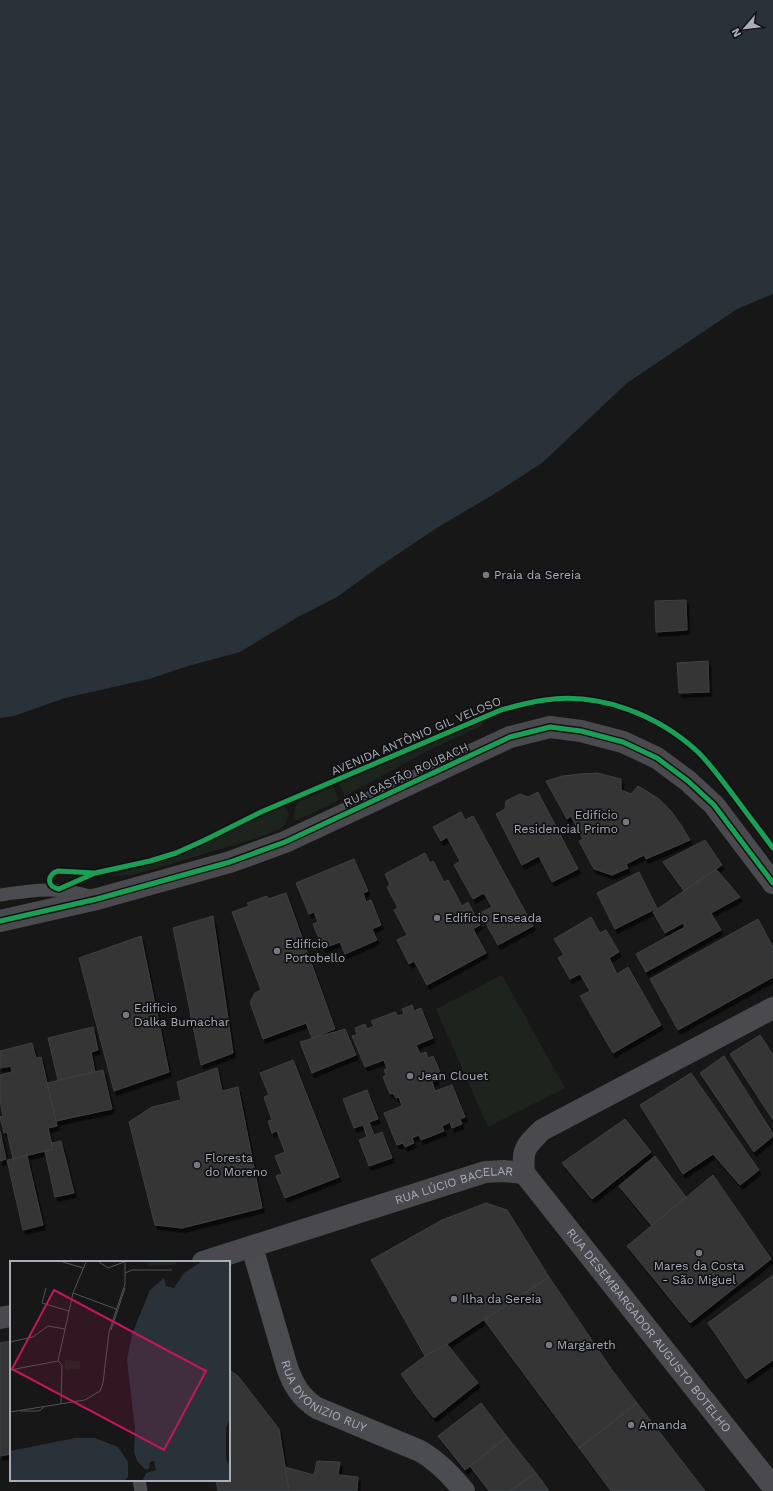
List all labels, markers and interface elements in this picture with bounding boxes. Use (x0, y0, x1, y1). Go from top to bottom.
north arrow (725, 8, 765, 48)
text: N (729, 26, 744, 39)
place label: Praia da Sereia (494, 568, 581, 582)
marker: Praia da Sereia (481, 570, 491, 580)
street label: AVENIDA ANTÔNIO GIL VELOSO (329, 694, 503, 778)
street label: RUA GASTÃO ROUBACH (341, 740, 471, 810)
place label: Edifício Residencial Primo (514, 808, 618, 836)
marker: Edifício Residencial Primo (621, 817, 631, 827)
place label: Edifício Enseada (445, 911, 542, 925)
marker: Edifício Enseada (432, 913, 442, 923)
place label: Edifício Portobello (285, 937, 345, 965)
marker: Edifício Portobello (272, 946, 282, 956)
place label: Edifício Dalka Bumachar (134, 1001, 230, 1029)
marker: Edifício Dalka Bumachar (121, 1010, 131, 1020)
place label: Jean Clouet (418, 1069, 488, 1083)
marker: Jean Clouet (405, 1071, 415, 1081)
place label: Floresta do Moreno (205, 1151, 267, 1179)
marker: Floresta do Moreno (192, 1160, 202, 1170)
street label: RUA LÚCIO BACELAR (393, 1164, 514, 1207)
street label: RUA DESEMBARGADOR AUGUSTO BOTELHO (564, 1226, 734, 1435)
marker: Mares da Costa - São Miguel (694, 1248, 704, 1258)
place label: Mares da Costa - São Miguel (654, 1259, 745, 1287)
inset map (10, 1261, 230, 1481)
place label: Ilha da Sereia (462, 1292, 542, 1306)
marker: Ilha da Sereia (449, 1294, 459, 1304)
place label: Margareth (557, 1338, 616, 1352)
marker: Margareth (544, 1340, 554, 1350)
street label: RUA DYONIZIO RUY (278, 1358, 369, 1435)
place label: Amanda (639, 1418, 687, 1432)
marker: Amanda (626, 1420, 636, 1430)

